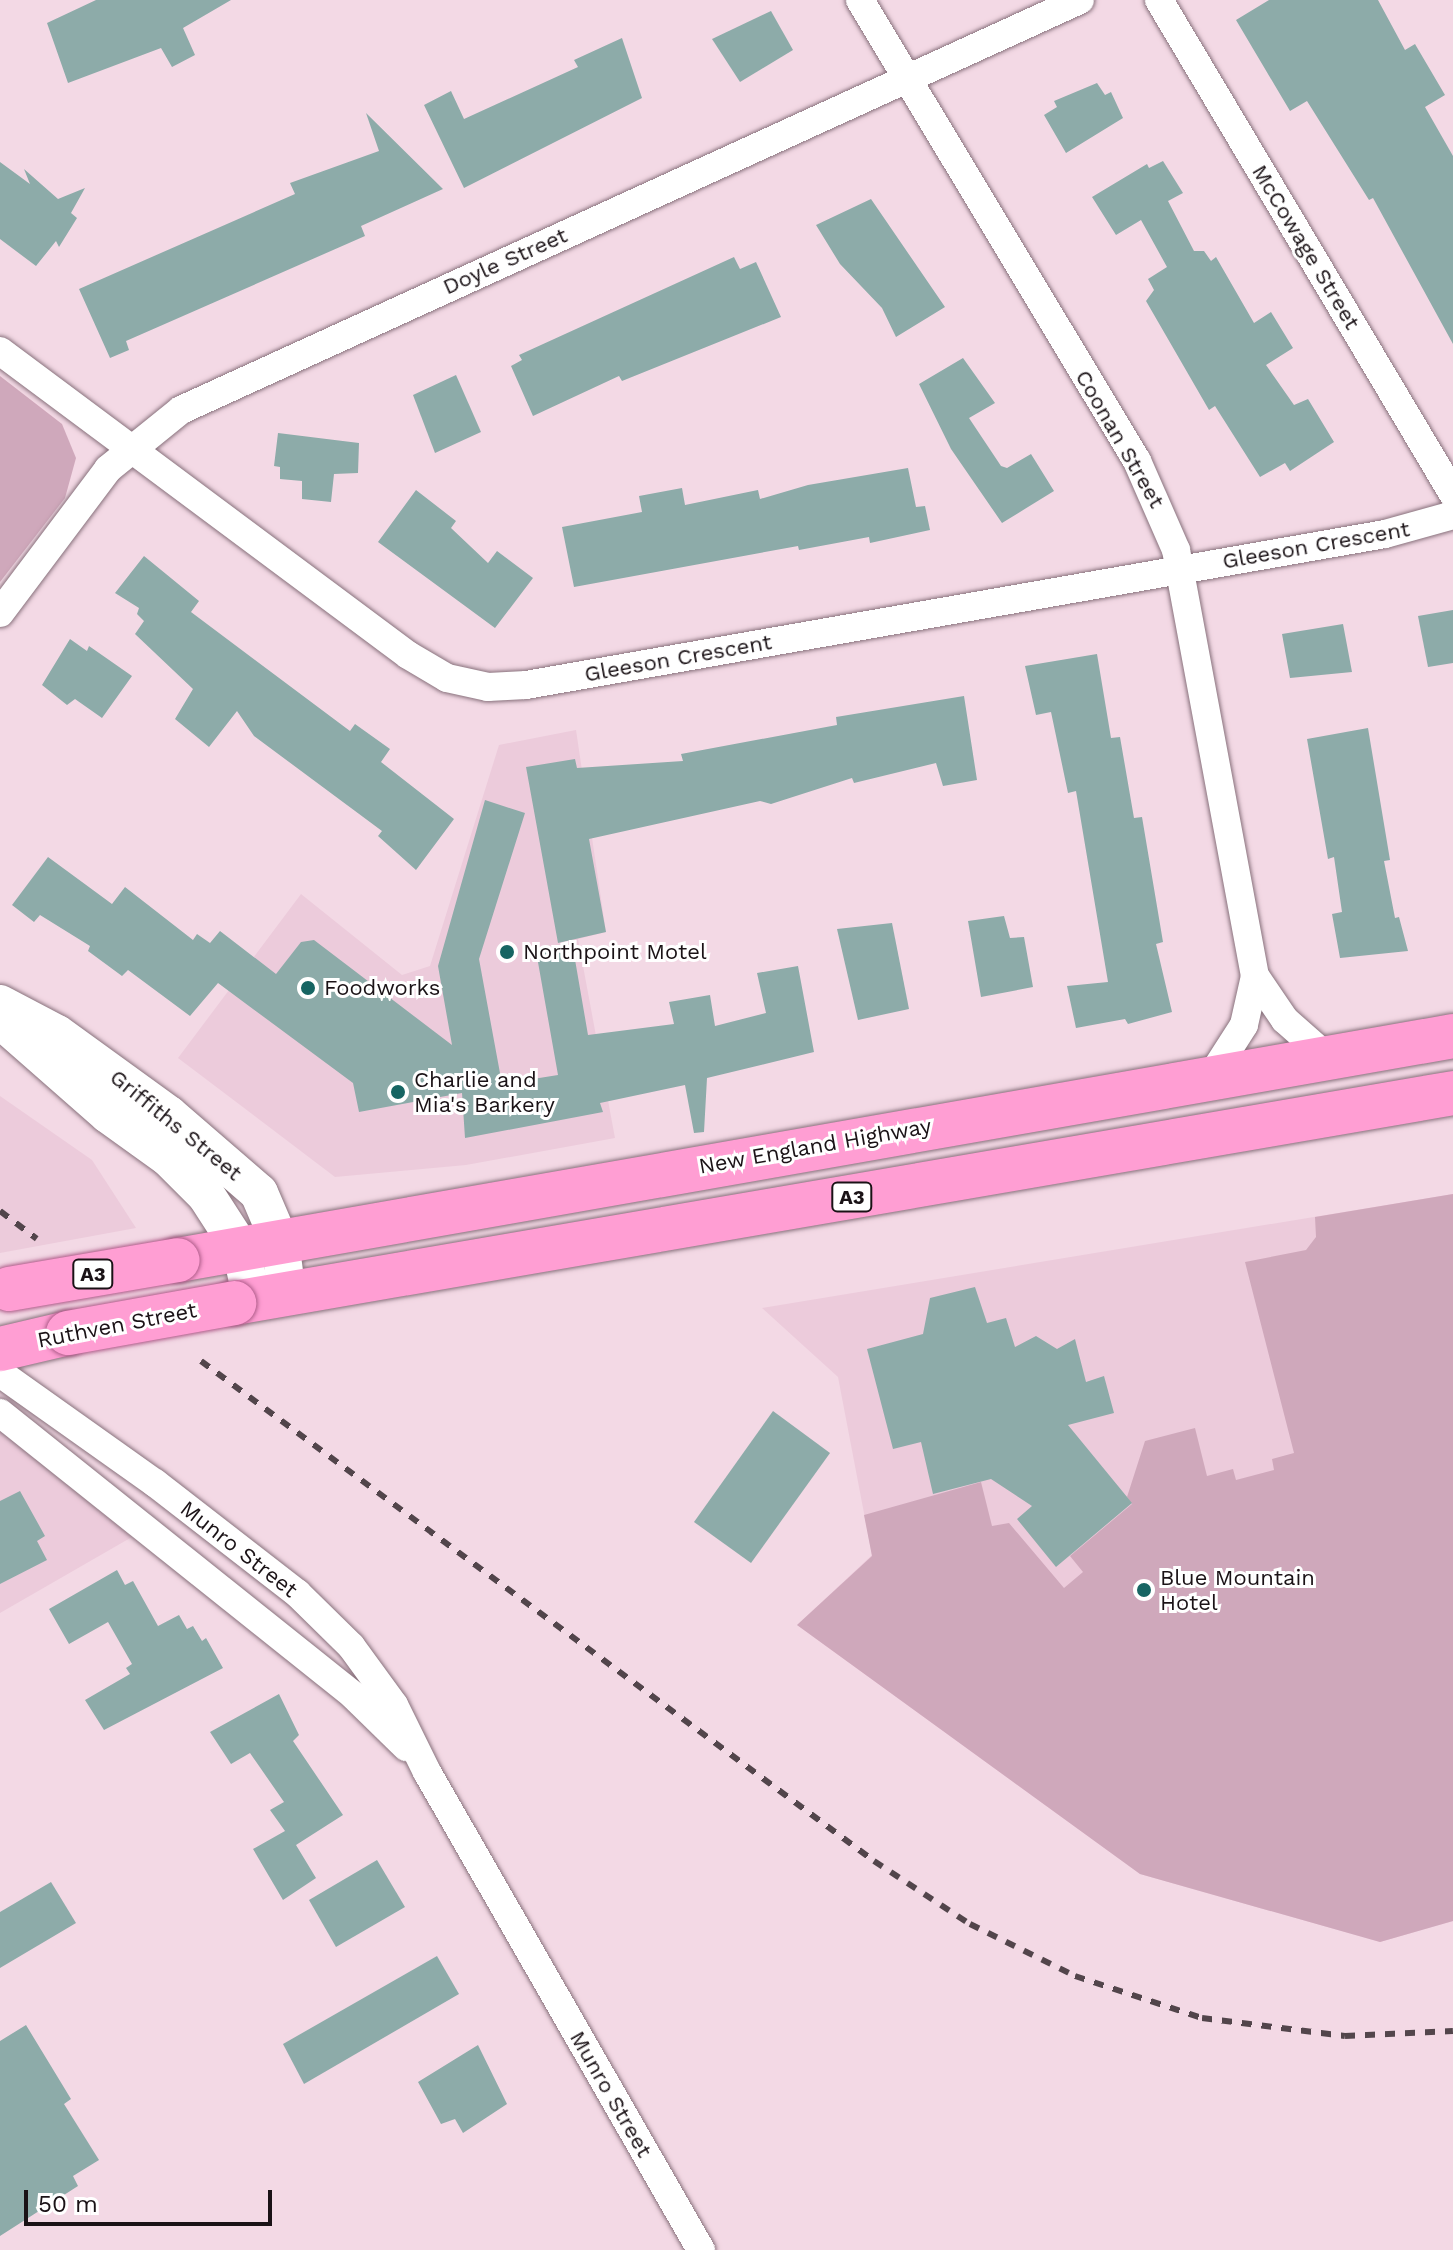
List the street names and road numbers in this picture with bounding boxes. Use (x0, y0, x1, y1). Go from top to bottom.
street label: McCowage Street (1246, 160, 1366, 334)
street label: Doyle Street (439, 222, 571, 300)
street label: Coonan Street (1070, 365, 1170, 513)
street label: Gleeson Crescent (1220, 516, 1412, 574)
street label: Gleeson Crescent (582, 629, 774, 687)
street label: Griffiths Street (105, 1064, 247, 1186)
street label: New England Highway (696, 1112, 934, 1180)
road number: A3 (830, 1181, 874, 1213)
road number: A3 (71, 1258, 115, 1290)
street label: Ruthven Street (35, 1297, 199, 1353)
street label: Munro Street (175, 1495, 303, 1603)
street label: Munro Street (564, 2026, 658, 2162)

